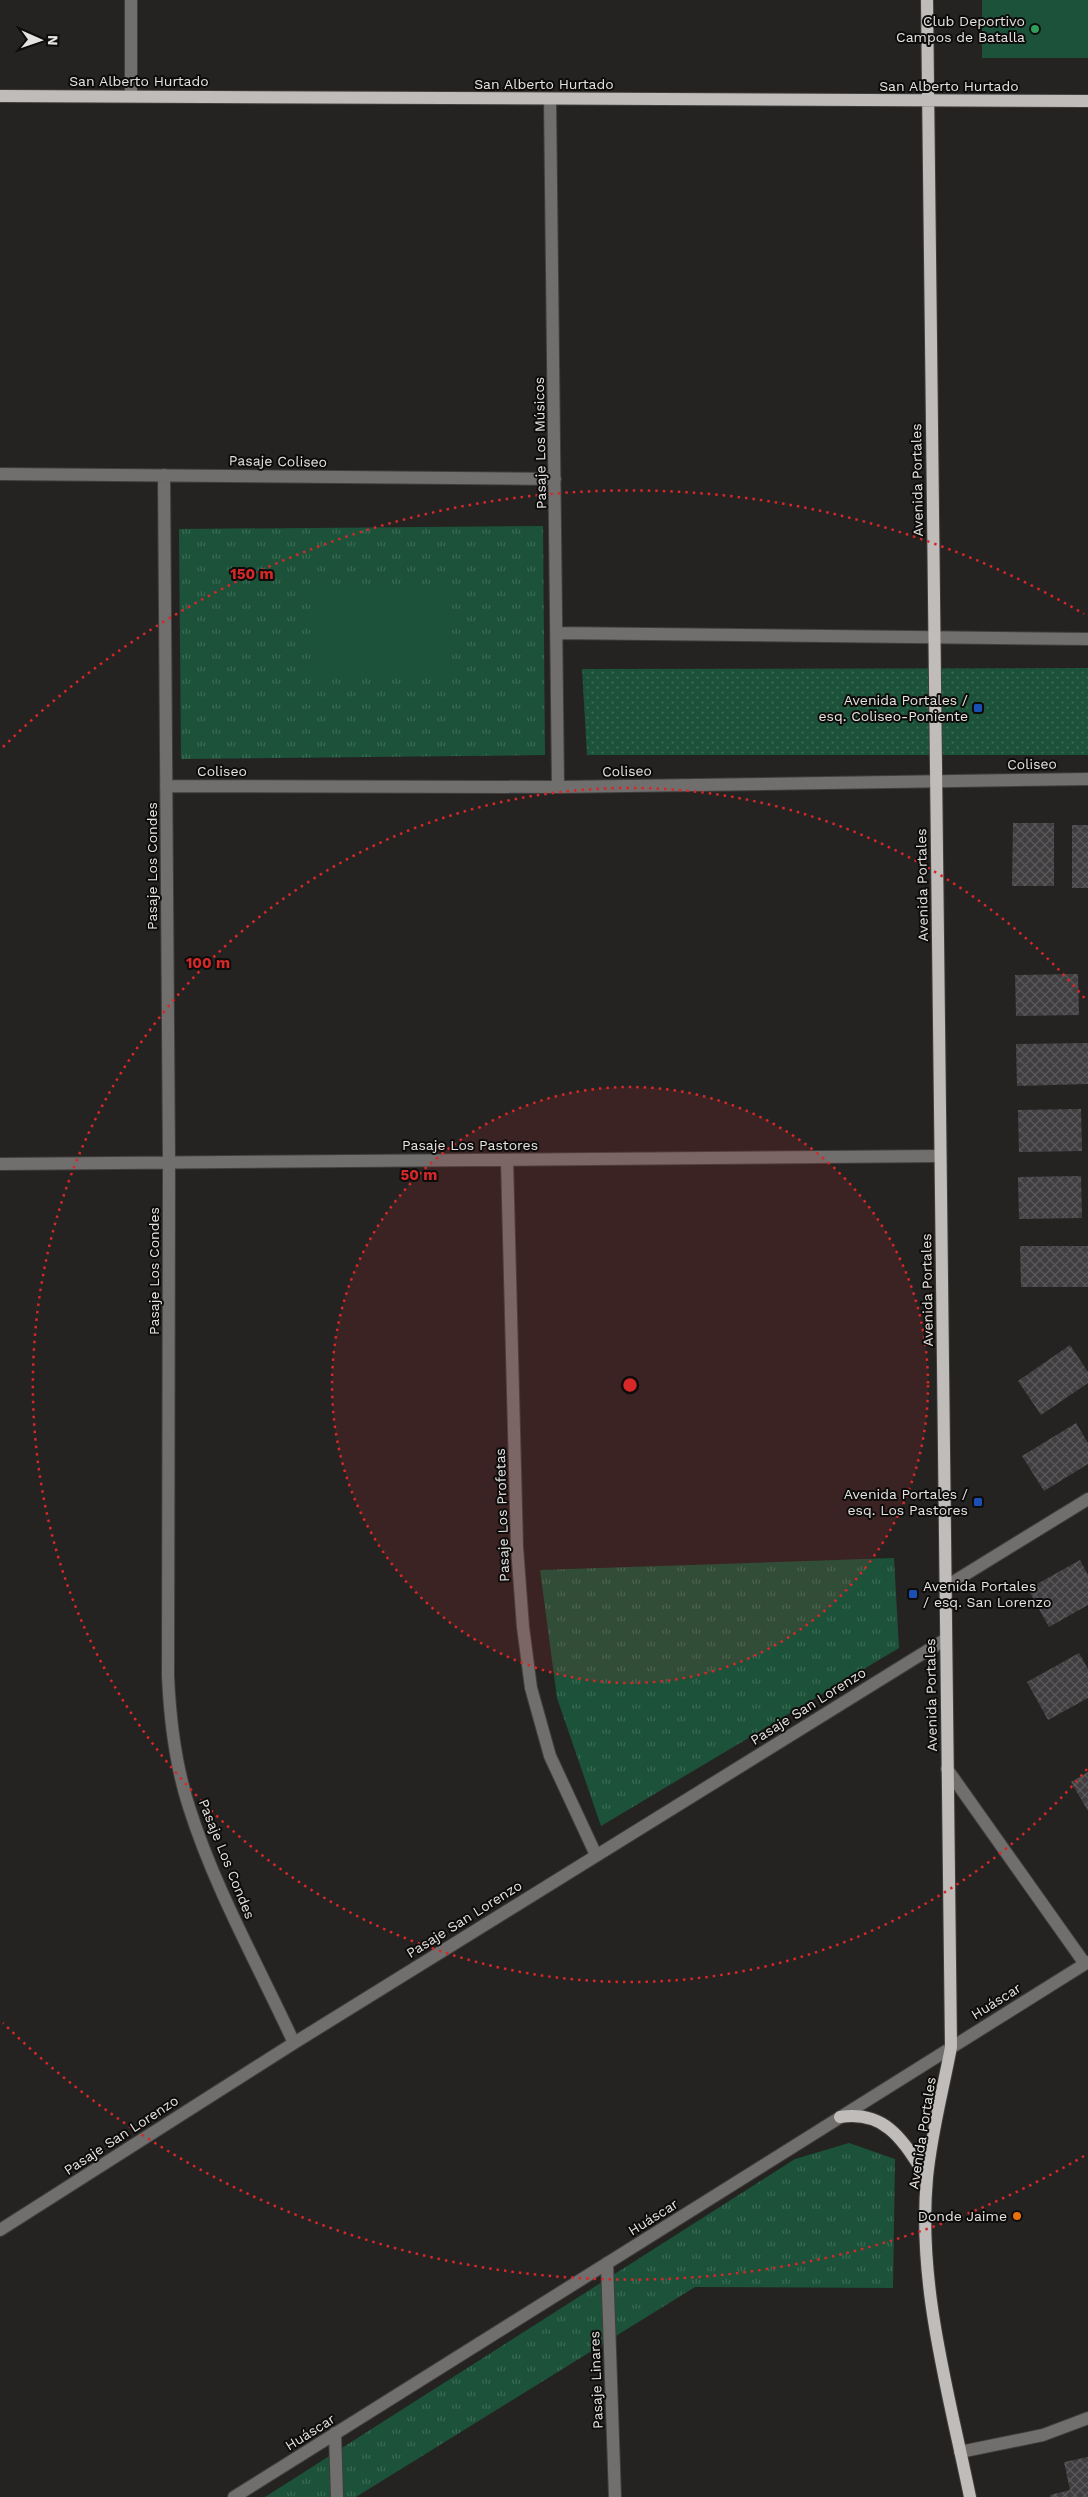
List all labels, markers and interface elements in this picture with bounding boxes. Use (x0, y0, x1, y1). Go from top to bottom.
place label: Club Deportivo Campos de Batalla (896, 13, 1025, 45)
north arrow (15, 15, 65, 65)
marker: Club Deportivo Campos de Batalla (1029, 23, 1041, 35)
text: N (45, 35, 61, 46)
street label: San Alberto Hurtado (69, 73, 209, 89)
street label: San Alberto Hurtado (474, 76, 614, 92)
street label: San Alberto Hurtado (879, 78, 1019, 94)
street label: Pasaje Los Músicos (531, 377, 549, 509)
street label: Avenida Portales (908, 423, 926, 537)
street label: Pasaje Coliseo (229, 452, 327, 470)
text: 150 m (230, 565, 274, 583)
place label: Avenida Portales / esq. Coliseo-Poniente (818, 692, 968, 724)
marker: Avenida Portales / esq. Coliseo-Poniente (972, 702, 984, 714)
street label: Coliseo (1007, 756, 1057, 772)
street label: Coliseo (197, 763, 247, 779)
street label: Coliseo (602, 763, 652, 779)
street label: Pasaje Los Condes (144, 802, 160, 930)
street label: Avenida Portales (913, 828, 931, 942)
text: 100 m (186, 954, 230, 972)
street label: Pasaje Los Pastores (402, 1137, 538, 1153)
text: 50 m (401, 1166, 437, 1184)
street label: Pasaje Los Condes (146, 1207, 162, 1335)
street label: Avenida Portales (918, 1233, 936, 1347)
centre of rings (621, 1376, 639, 1394)
street label: Pasaje Los Profetas (492, 1448, 512, 1582)
place label: Avenida Portales / esq. Los Pastores (844, 1486, 968, 1518)
marker: Avenida Portales / esq. Los Pastores (972, 1496, 984, 1508)
place label: Avenida Portales / esq. San Lorenzo (923, 1578, 1051, 1610)
marker: Avenida Portales / esq. San Lorenzo (907, 1588, 919, 1600)
street label: Avenida Portales (922, 1638, 940, 1752)
street label: Pasaje San Lorenzo (747, 1664, 869, 1748)
street label: Pasaje Los Condes (196, 1797, 258, 1921)
street label: Pasaje San Lorenzo (403, 1877, 525, 1961)
street label: Huáscar (968, 1979, 1024, 2023)
street label: Avenida Portales (905, 2076, 939, 2190)
street label: Pasaje San Lorenzo (61, 2092, 181, 2178)
street label: Huáscar (625, 2195, 681, 2239)
place label: Donde Jaime (918, 2208, 1007, 2224)
marker: Donde Jaime (1011, 2210, 1023, 2222)
street label: Pasaje Linares (586, 2331, 606, 2429)
street label: Huáscar (282, 2410, 338, 2454)

